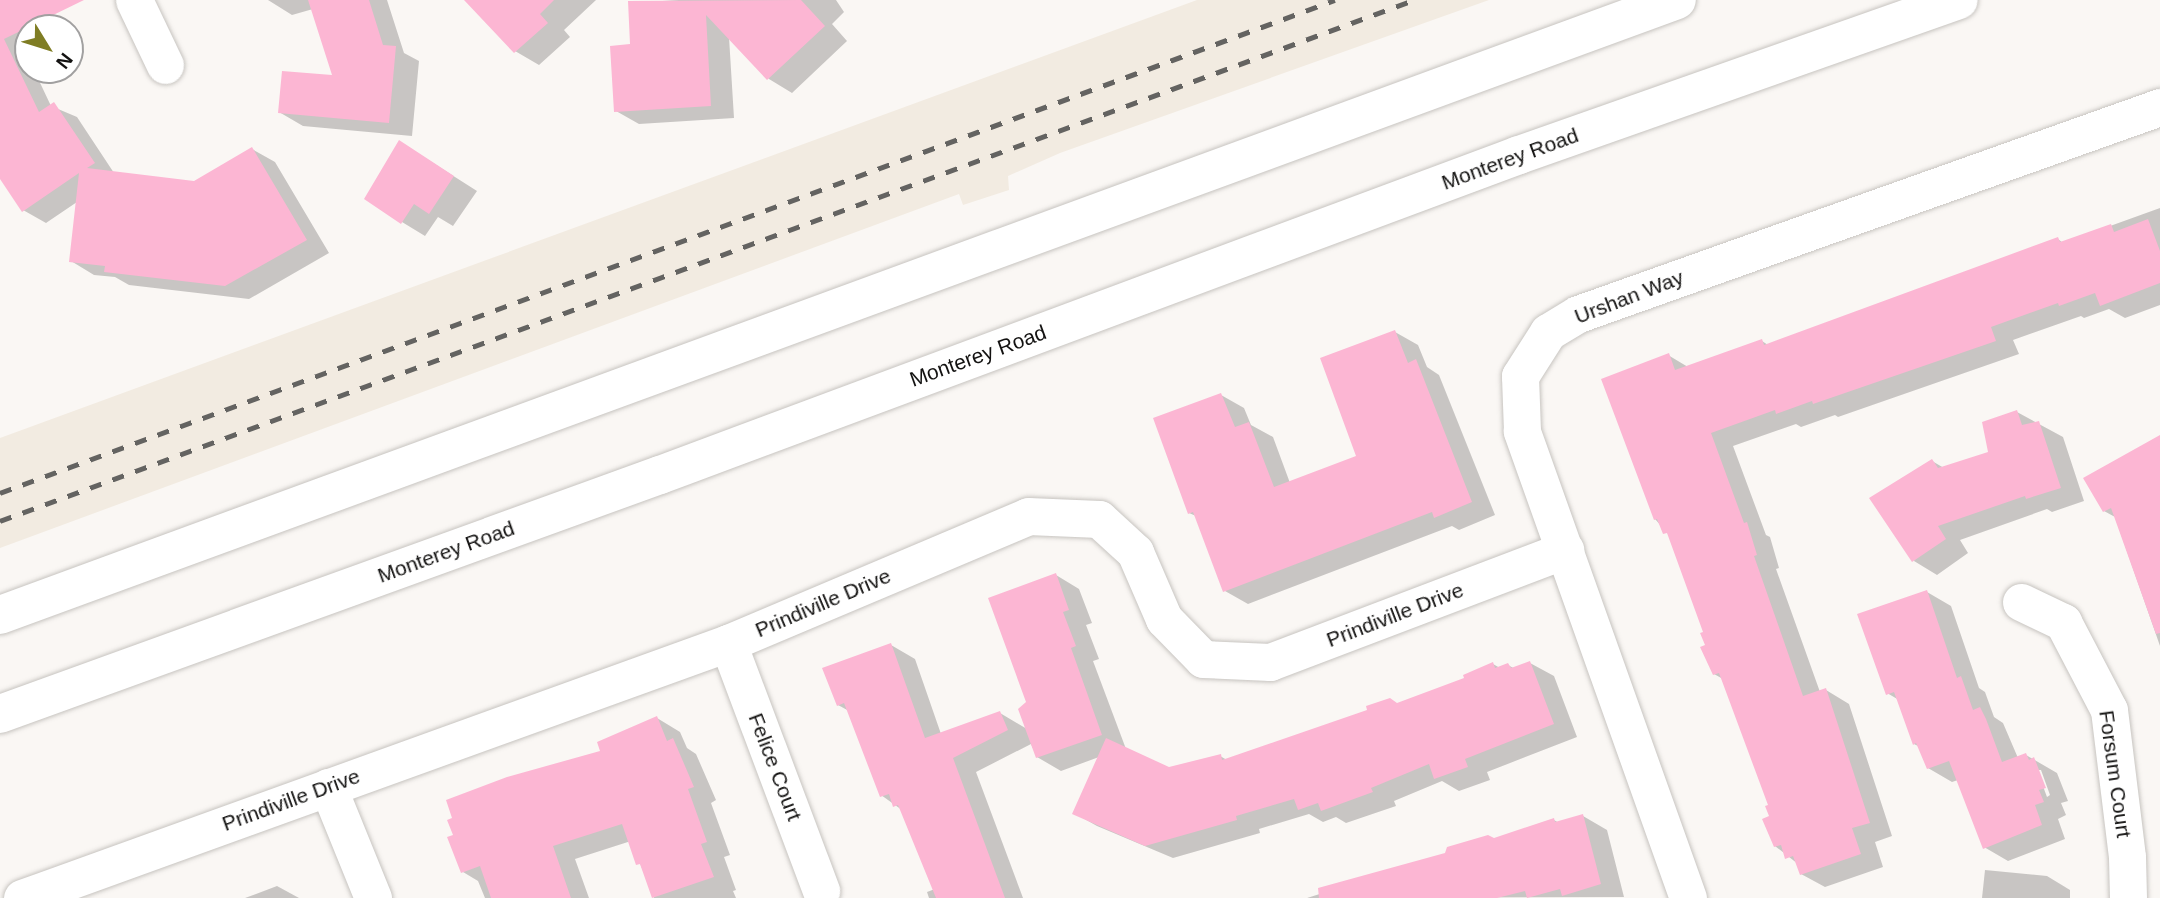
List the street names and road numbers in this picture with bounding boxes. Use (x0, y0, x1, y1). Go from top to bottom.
street label: Monterey Road (1438, 123, 1582, 195)
street label: Urshan Way (1571, 265, 1687, 329)
street label: Monterey Road (906, 320, 1050, 392)
street label: Monterey Road (374, 516, 518, 588)
street label: Prindiville Drive (751, 563, 895, 643)
street label: Prindiville Drive (1323, 577, 1467, 653)
street label: Forsum Court (2094, 709, 2136, 839)
street label: Felice Court (743, 710, 807, 824)
street label: Prindiville Drive (219, 763, 363, 837)

